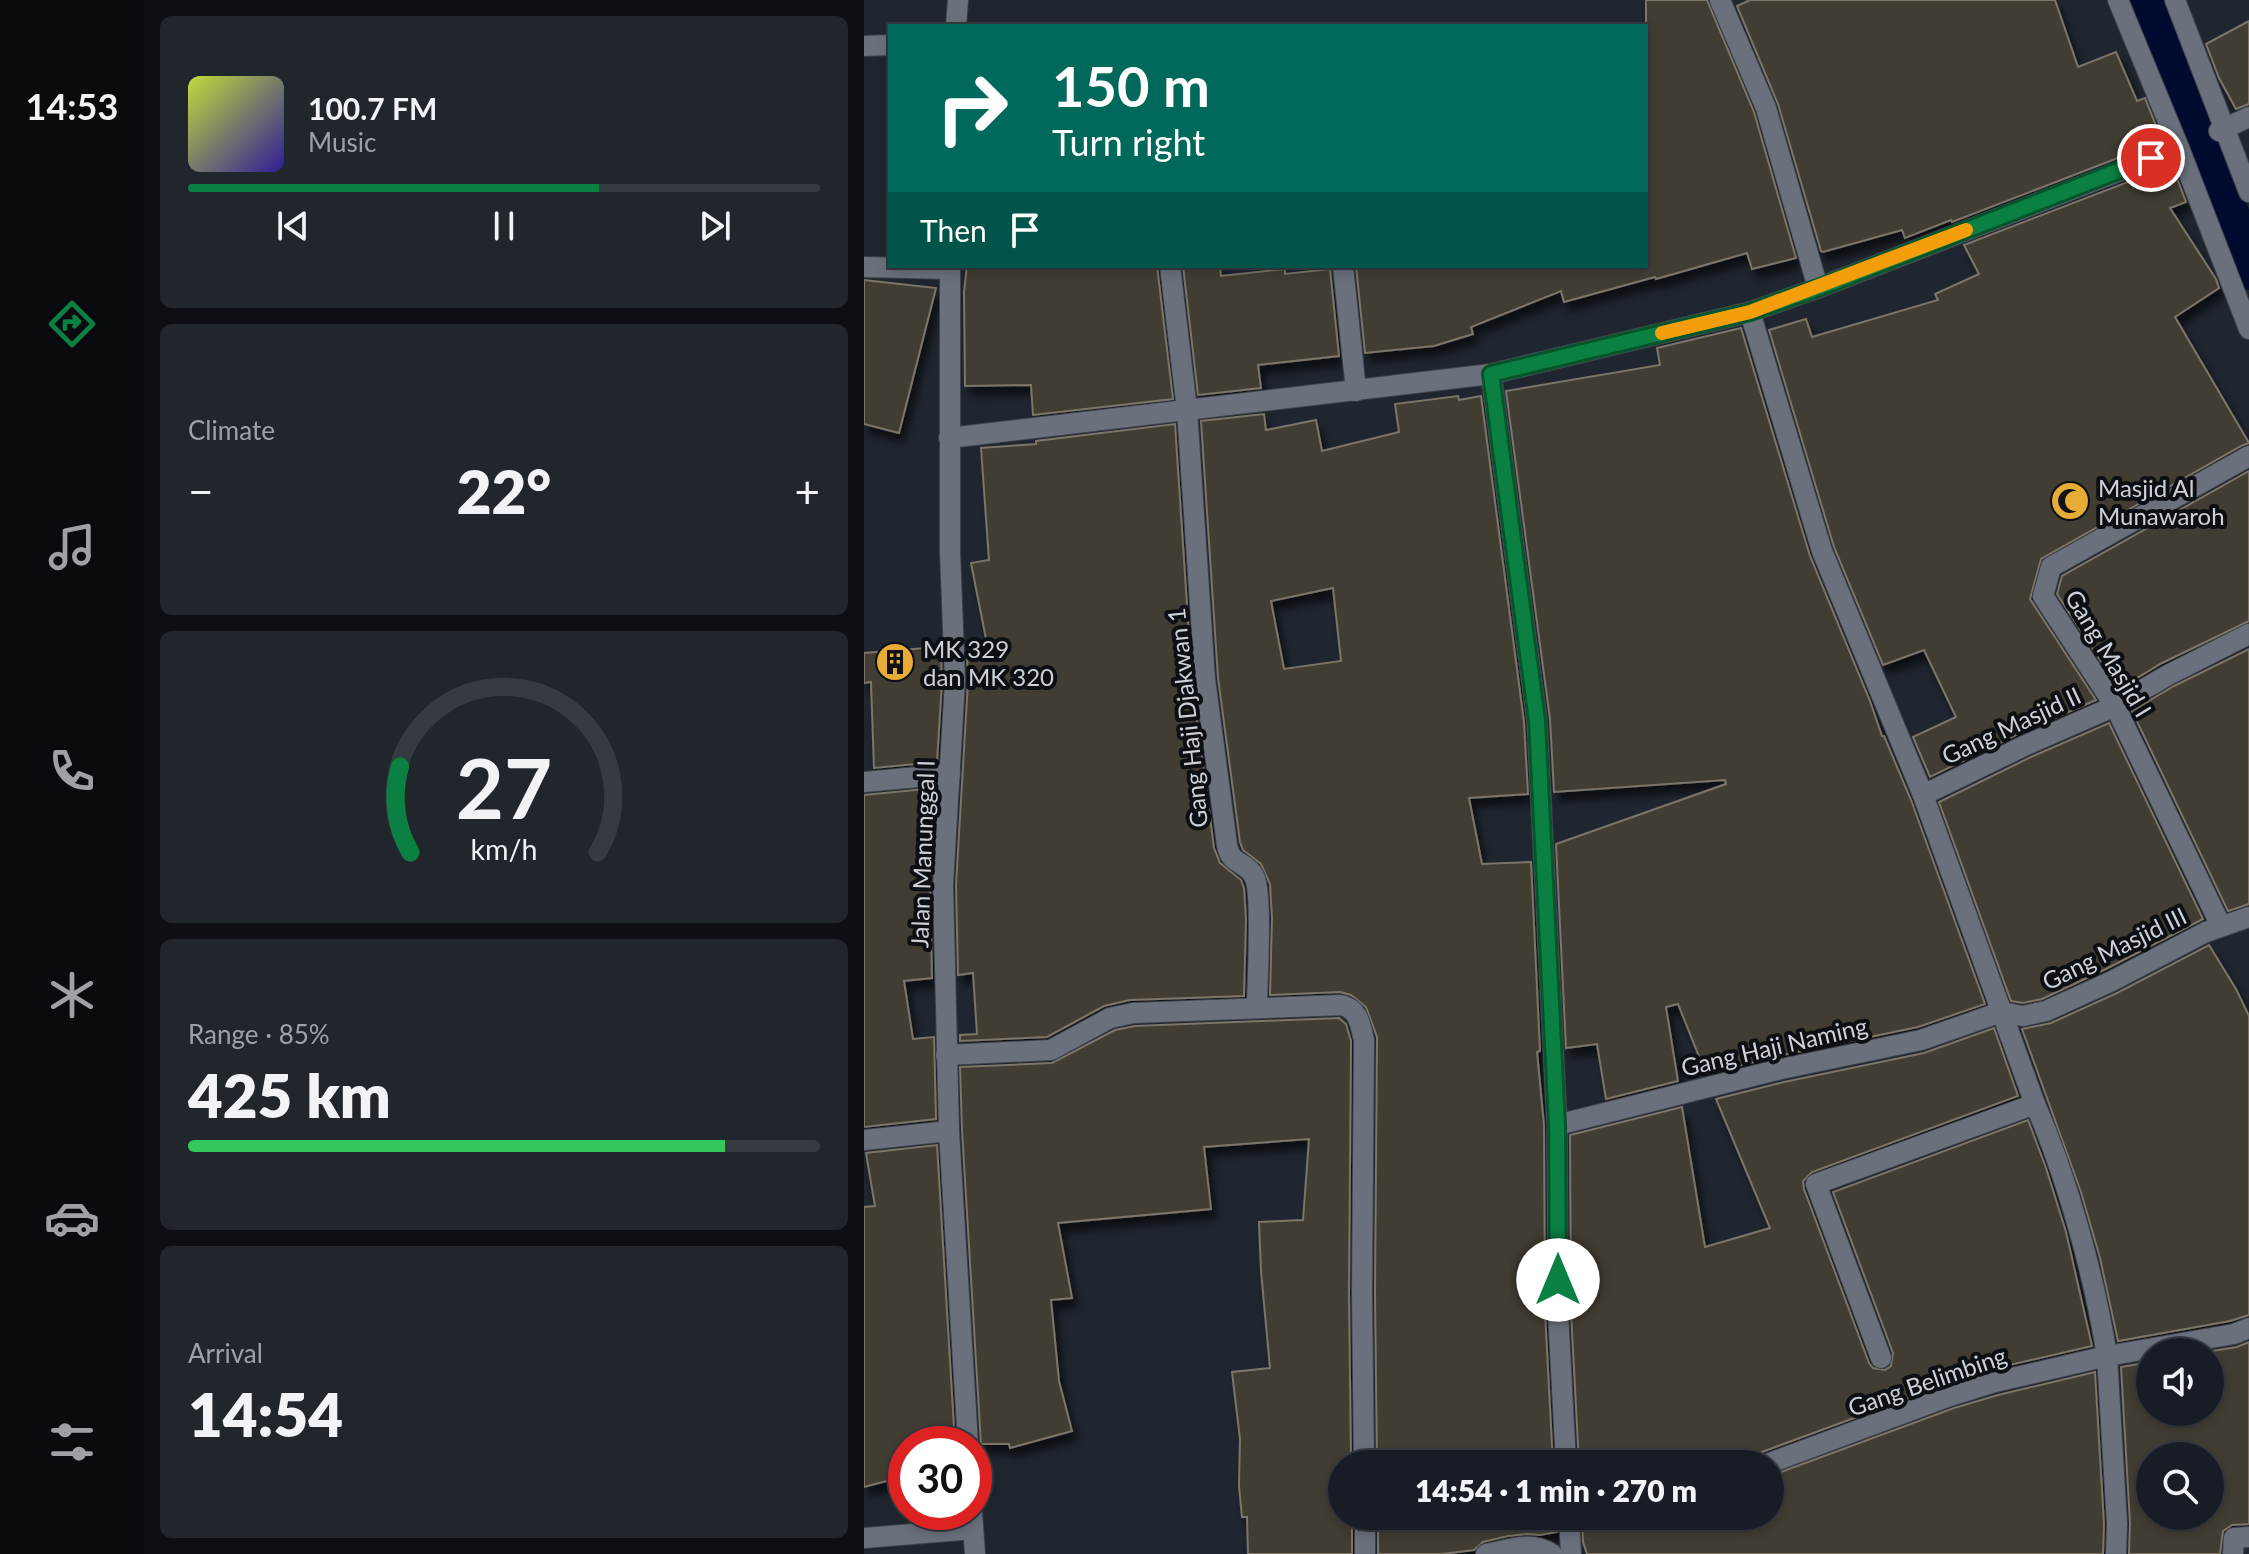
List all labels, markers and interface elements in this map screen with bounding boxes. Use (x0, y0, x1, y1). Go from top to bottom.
text: 150 m (1052, 52, 1210, 119)
icon: right (920, 56, 1024, 160)
text: 14:53 (26, 84, 118, 128)
text: 100.7 FM (308, 90, 437, 126)
text: Turn right (1052, 120, 1205, 164)
pin (2117, 124, 2185, 192)
text: Music (308, 126, 376, 158)
icon: arrive (2129, 136, 2173, 180)
icon: previous (271, 204, 315, 248)
icon: pause (482, 204, 526, 248)
icon: next (693, 204, 737, 248)
icon: arrive (1003, 208, 1047, 252)
text: Then (920, 212, 987, 248)
icon: directions (44, 296, 100, 352)
text: Climate (188, 414, 275, 446)
text: 22° (457, 455, 551, 527)
text: − (188, 465, 214, 517)
text: + (794, 465, 820, 517)
place label: Masjid Al Munawaroh (2098, 473, 2225, 530)
mosque icon: Masjid Al Munawaroh (2049, 480, 2091, 522)
icon: music (44, 519, 100, 575)
street label: Gang Masjid I (2060, 584, 2158, 722)
street label: Gang Haji Djakwan 1 (1161, 607, 1213, 829)
place label: MK 329 dan MK 320 (923, 634, 1054, 691)
building icon: MK 329 dan MK 320 (874, 641, 916, 683)
street label: Gang Masjid II (1937, 680, 2085, 770)
text: 27 (456, 737, 552, 837)
icon: phone (44, 743, 100, 799)
street label: Jalan Manunggal I (904, 759, 940, 949)
text: km/h (471, 832, 537, 866)
street label: Gang Masjid III (2037, 901, 2191, 995)
icon: climate (44, 967, 100, 1023)
street label: Gang Haji Naming (1678, 1010, 1870, 1082)
text: Range · 85% (188, 1018, 330, 1050)
text: 425 km (188, 1059, 391, 1131)
icon: car (44, 1190, 100, 1246)
position arrow (1516, 1238, 1600, 1322)
text: Arrival (188, 1337, 263, 1369)
map controls (2136, 1338, 2224, 1530)
button: sound (2136, 1338, 2224, 1426)
street label: Gang Belimbing (1844, 1340, 2010, 1422)
text: 14:54 (188, 1378, 343, 1450)
icon: filters (44, 1414, 100, 1470)
speed limit sign: 30 (888, 1426, 992, 1530)
button: search (2136, 1442, 2224, 1530)
text: 14:54 · 1 min · 270 m (1415, 1472, 1697, 1508)

